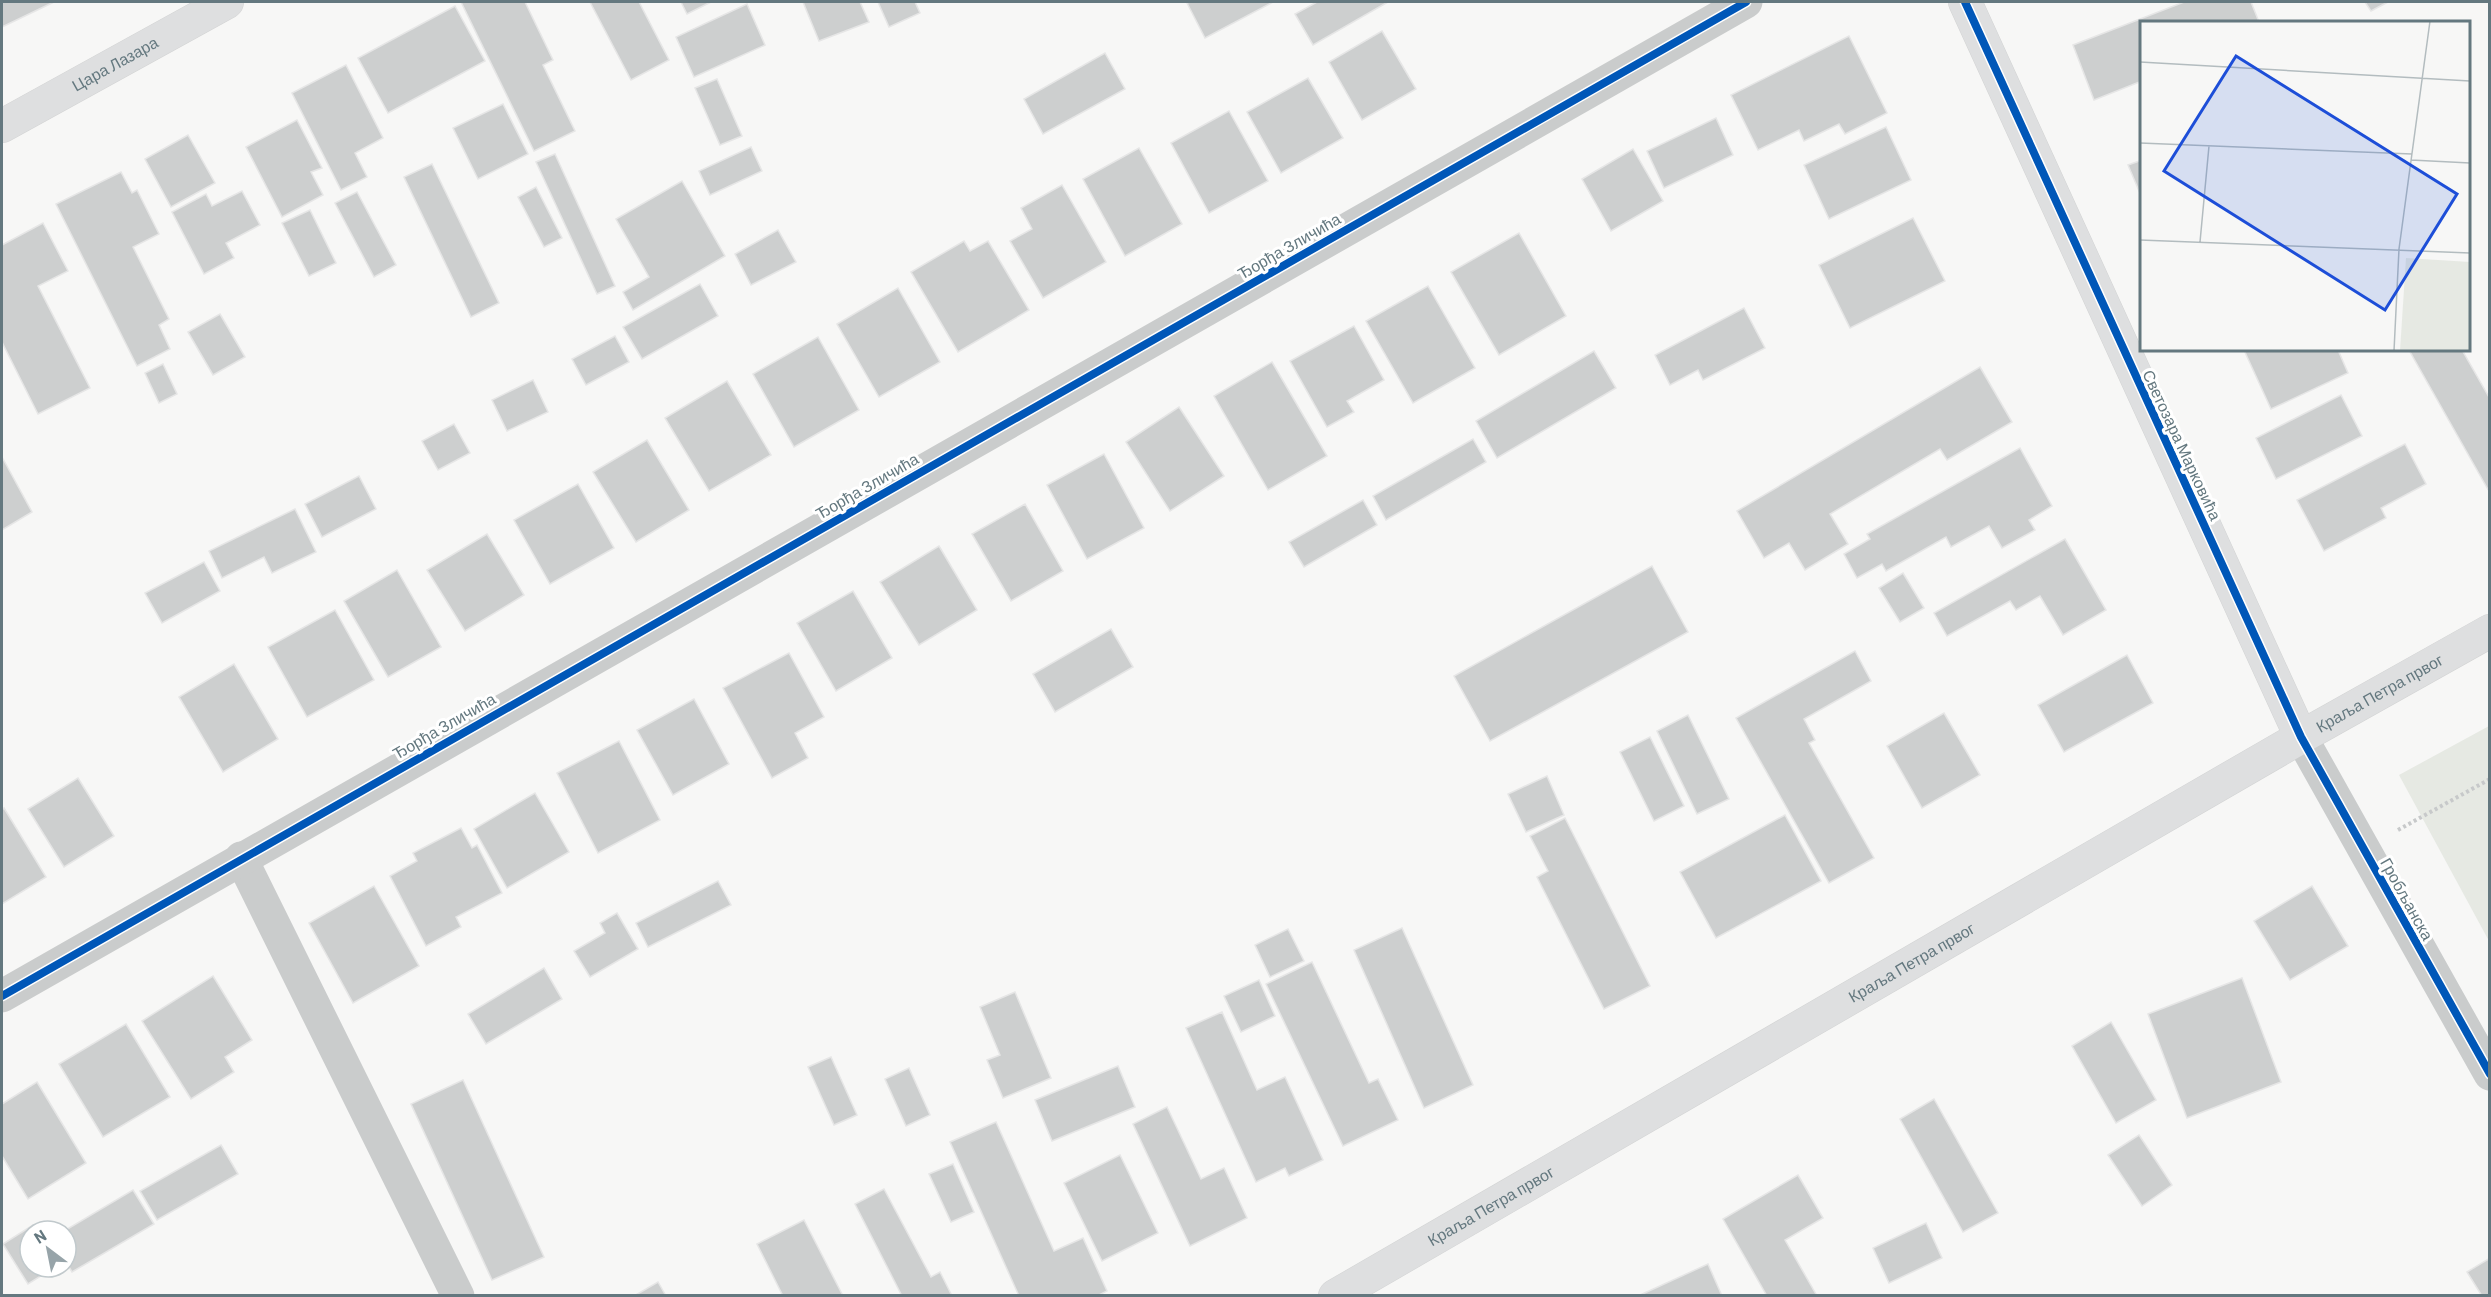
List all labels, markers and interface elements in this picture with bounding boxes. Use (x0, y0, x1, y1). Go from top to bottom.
inset map (2140, 21, 2470, 351)
street label: Цара Лазара (68, 32, 161, 95)
street label: Ђорђа Зличића (1234, 208, 1344, 283)
street label: Светозара Марковића (2139, 366, 2226, 523)
street label: Ђорђа Зличића (812, 448, 922, 523)
street label: Краља Петра првог (2312, 649, 2446, 736)
street label: Ђорђа Зличића (389, 688, 499, 763)
street label: Гробљанска (2377, 854, 2438, 943)
street label: Краља Петра првог (1845, 918, 1978, 1006)
street label: Краља Петра првог (1424, 1161, 1557, 1249)
north arrow (18, 1219, 78, 1279)
text: N (30, 1225, 49, 1247)

